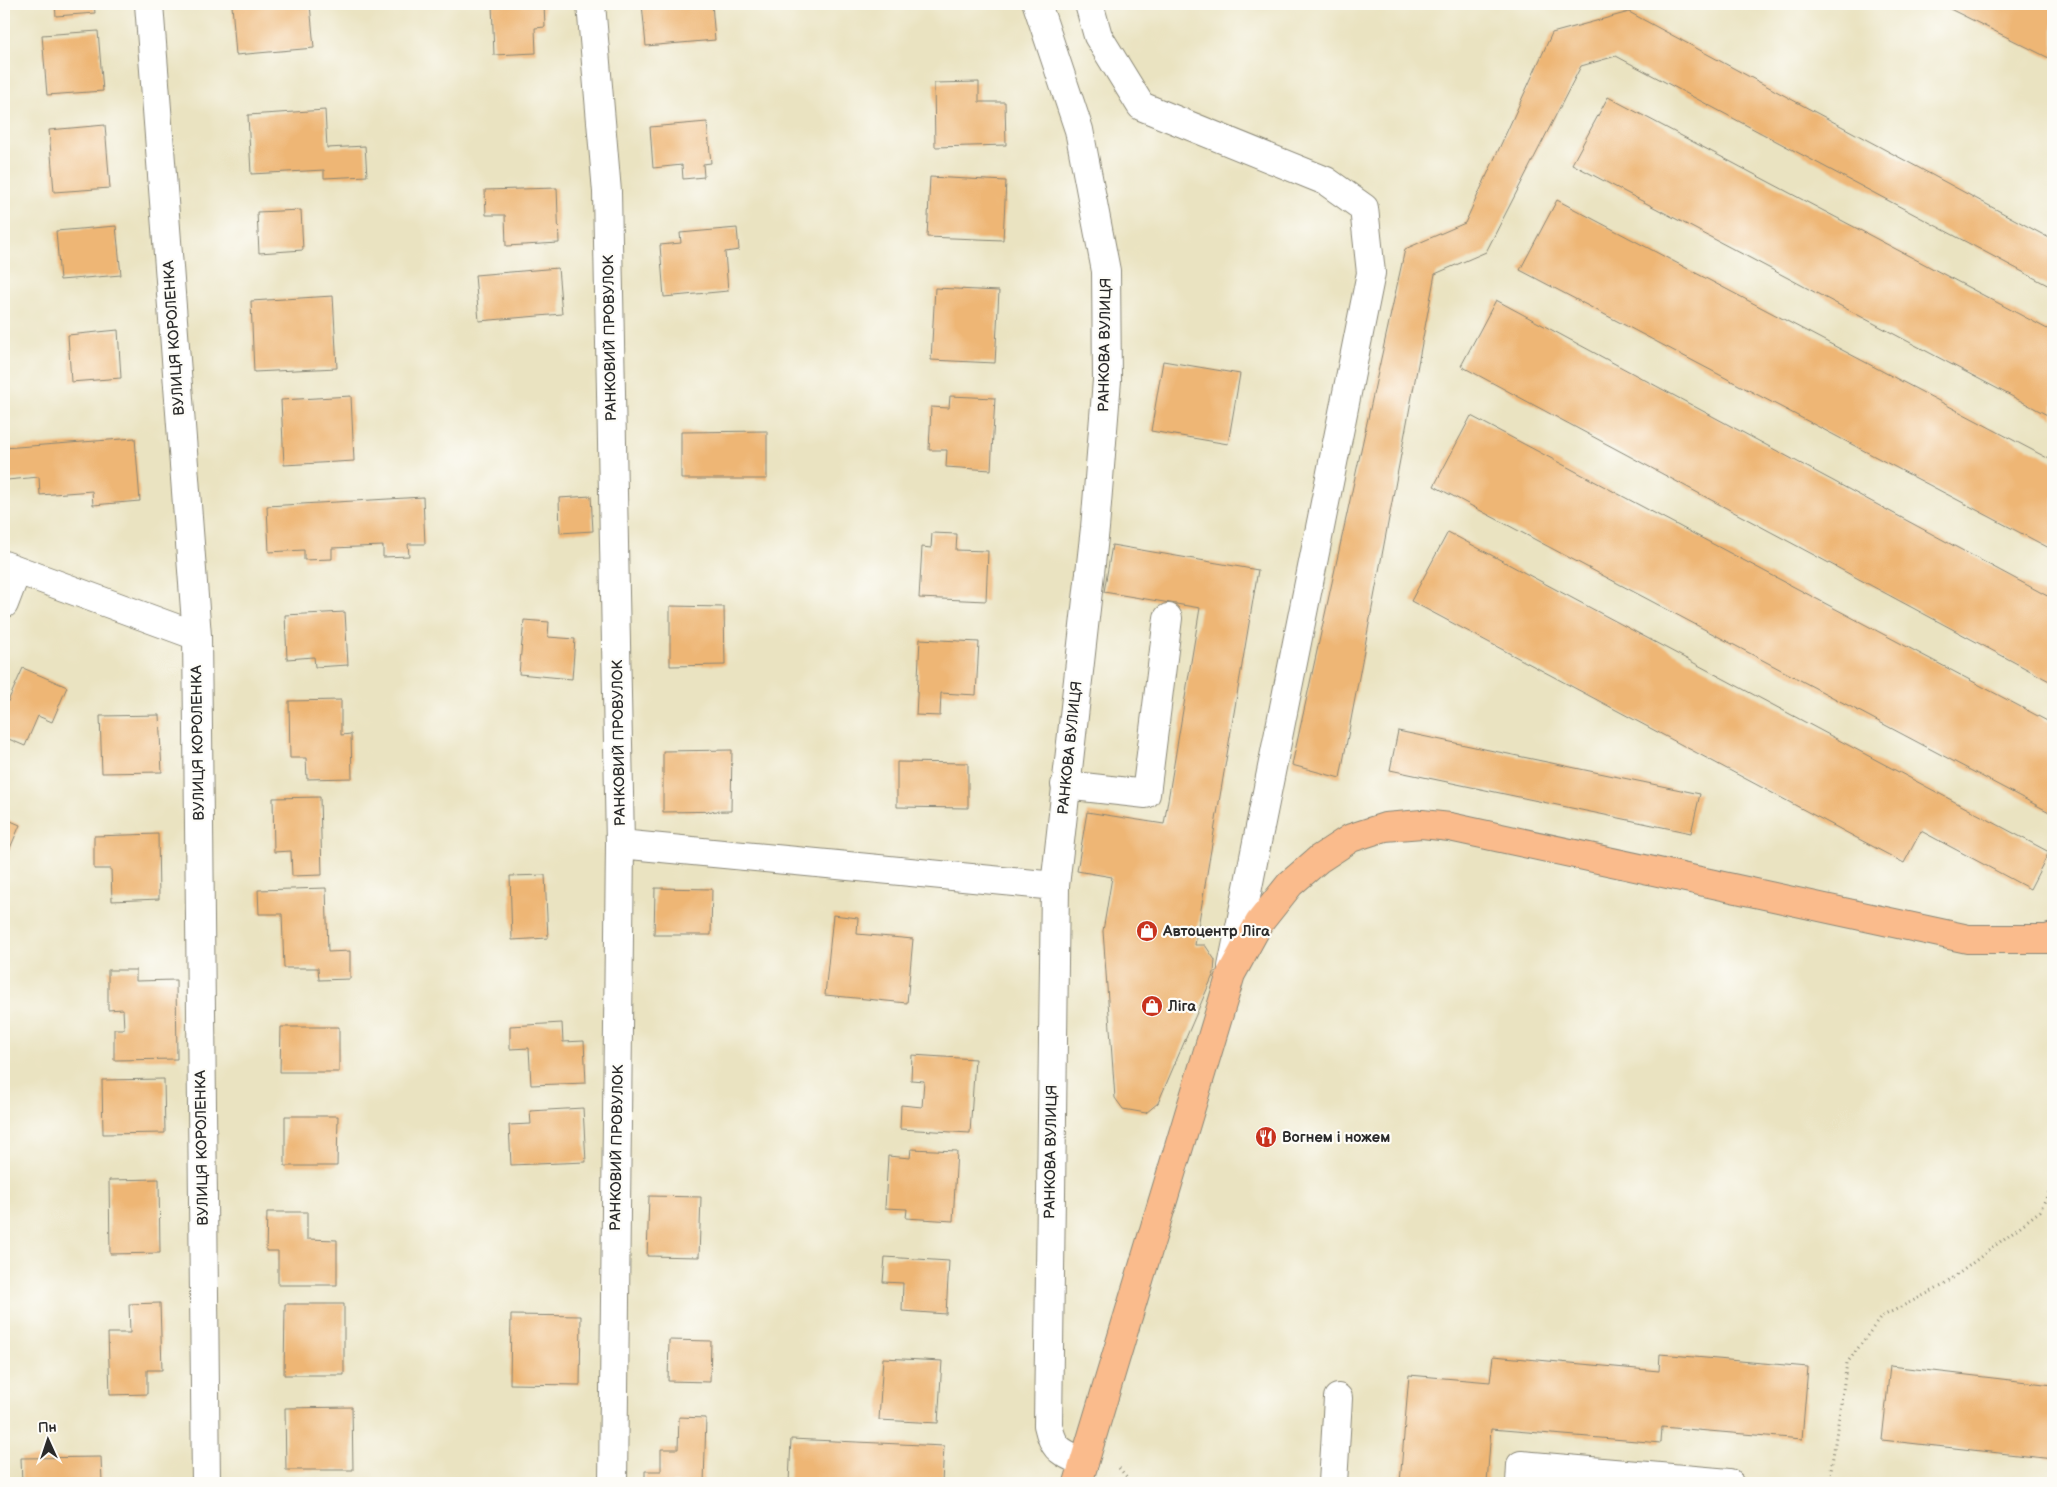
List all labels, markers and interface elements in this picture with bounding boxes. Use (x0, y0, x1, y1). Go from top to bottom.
street label: РАНКОВИЙ ПРОВУЛОК (599, 254, 621, 421)
street label: ВУЛИЦЯ КОРОЛЕНКА (159, 259, 189, 416)
street label: РАНКОВА ВУЛИЦЯ (1094, 278, 1116, 412)
street label: РАНКОВИЙ ПРОВУЛОК (608, 659, 630, 826)
street label: ВУЛИЦЯ КОРОЛЕНКА (187, 664, 209, 821)
street label: РАНКОВА ВУЛИЦЯ (1054, 680, 1086, 816)
shop icon: Автоцентр Ліга (1135, 919, 1159, 943)
place label: Автоцентр Ліга (1162, 922, 1270, 941)
shop icon: Ліга (1140, 994, 1164, 1018)
place label: Ліга (1167, 997, 1196, 1016)
street label: РАНКОВИЙ ПРОВУЛОК (606, 1064, 628, 1231)
street label: ВУЛИЦЯ КОРОЛЕНКА (191, 1069, 213, 1226)
street label: РАНКОВА ВУЛИЦЯ (1040, 1085, 1062, 1219)
restaurant icon: Вогнем і ножем (1254, 1125, 1278, 1149)
place label: Вогнем і ножем (1282, 1128, 1390, 1147)
north arrow (22, 1414, 72, 1464)
text: Пн (38, 1419, 57, 1436)

